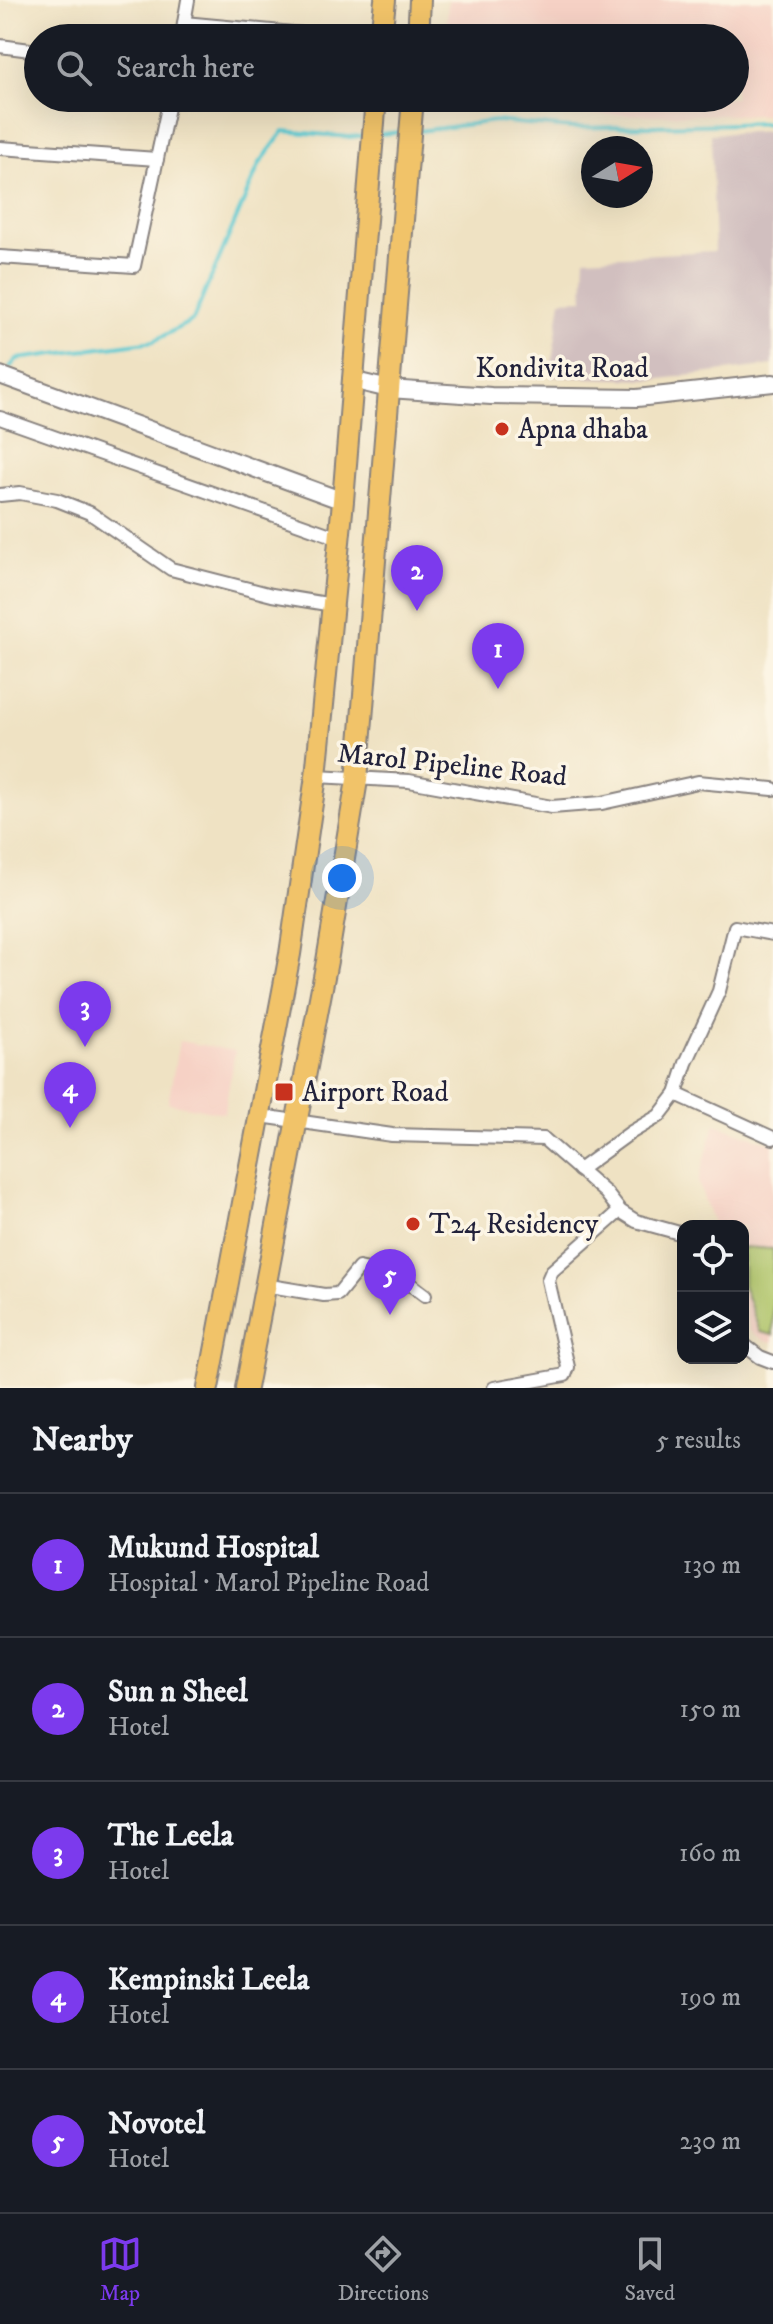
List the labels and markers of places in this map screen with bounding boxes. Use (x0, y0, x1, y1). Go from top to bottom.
place label: Apna dhaba (518, 412, 648, 447)
marker: Apna dhaba (493, 420, 511, 438)
pin: 2 (391, 545, 443, 611)
pin: 1 (472, 623, 524, 689)
pin: 3 (59, 981, 111, 1047)
pin: 4 (44, 1062, 96, 1128)
place label: Airport Road (302, 1075, 448, 1110)
marker: Airport Road (273, 1081, 295, 1103)
place label: T24 Residency (429, 1207, 599, 1242)
marker: T24 Residency (404, 1215, 422, 1233)
pin: 5 (364, 1249, 416, 1315)

